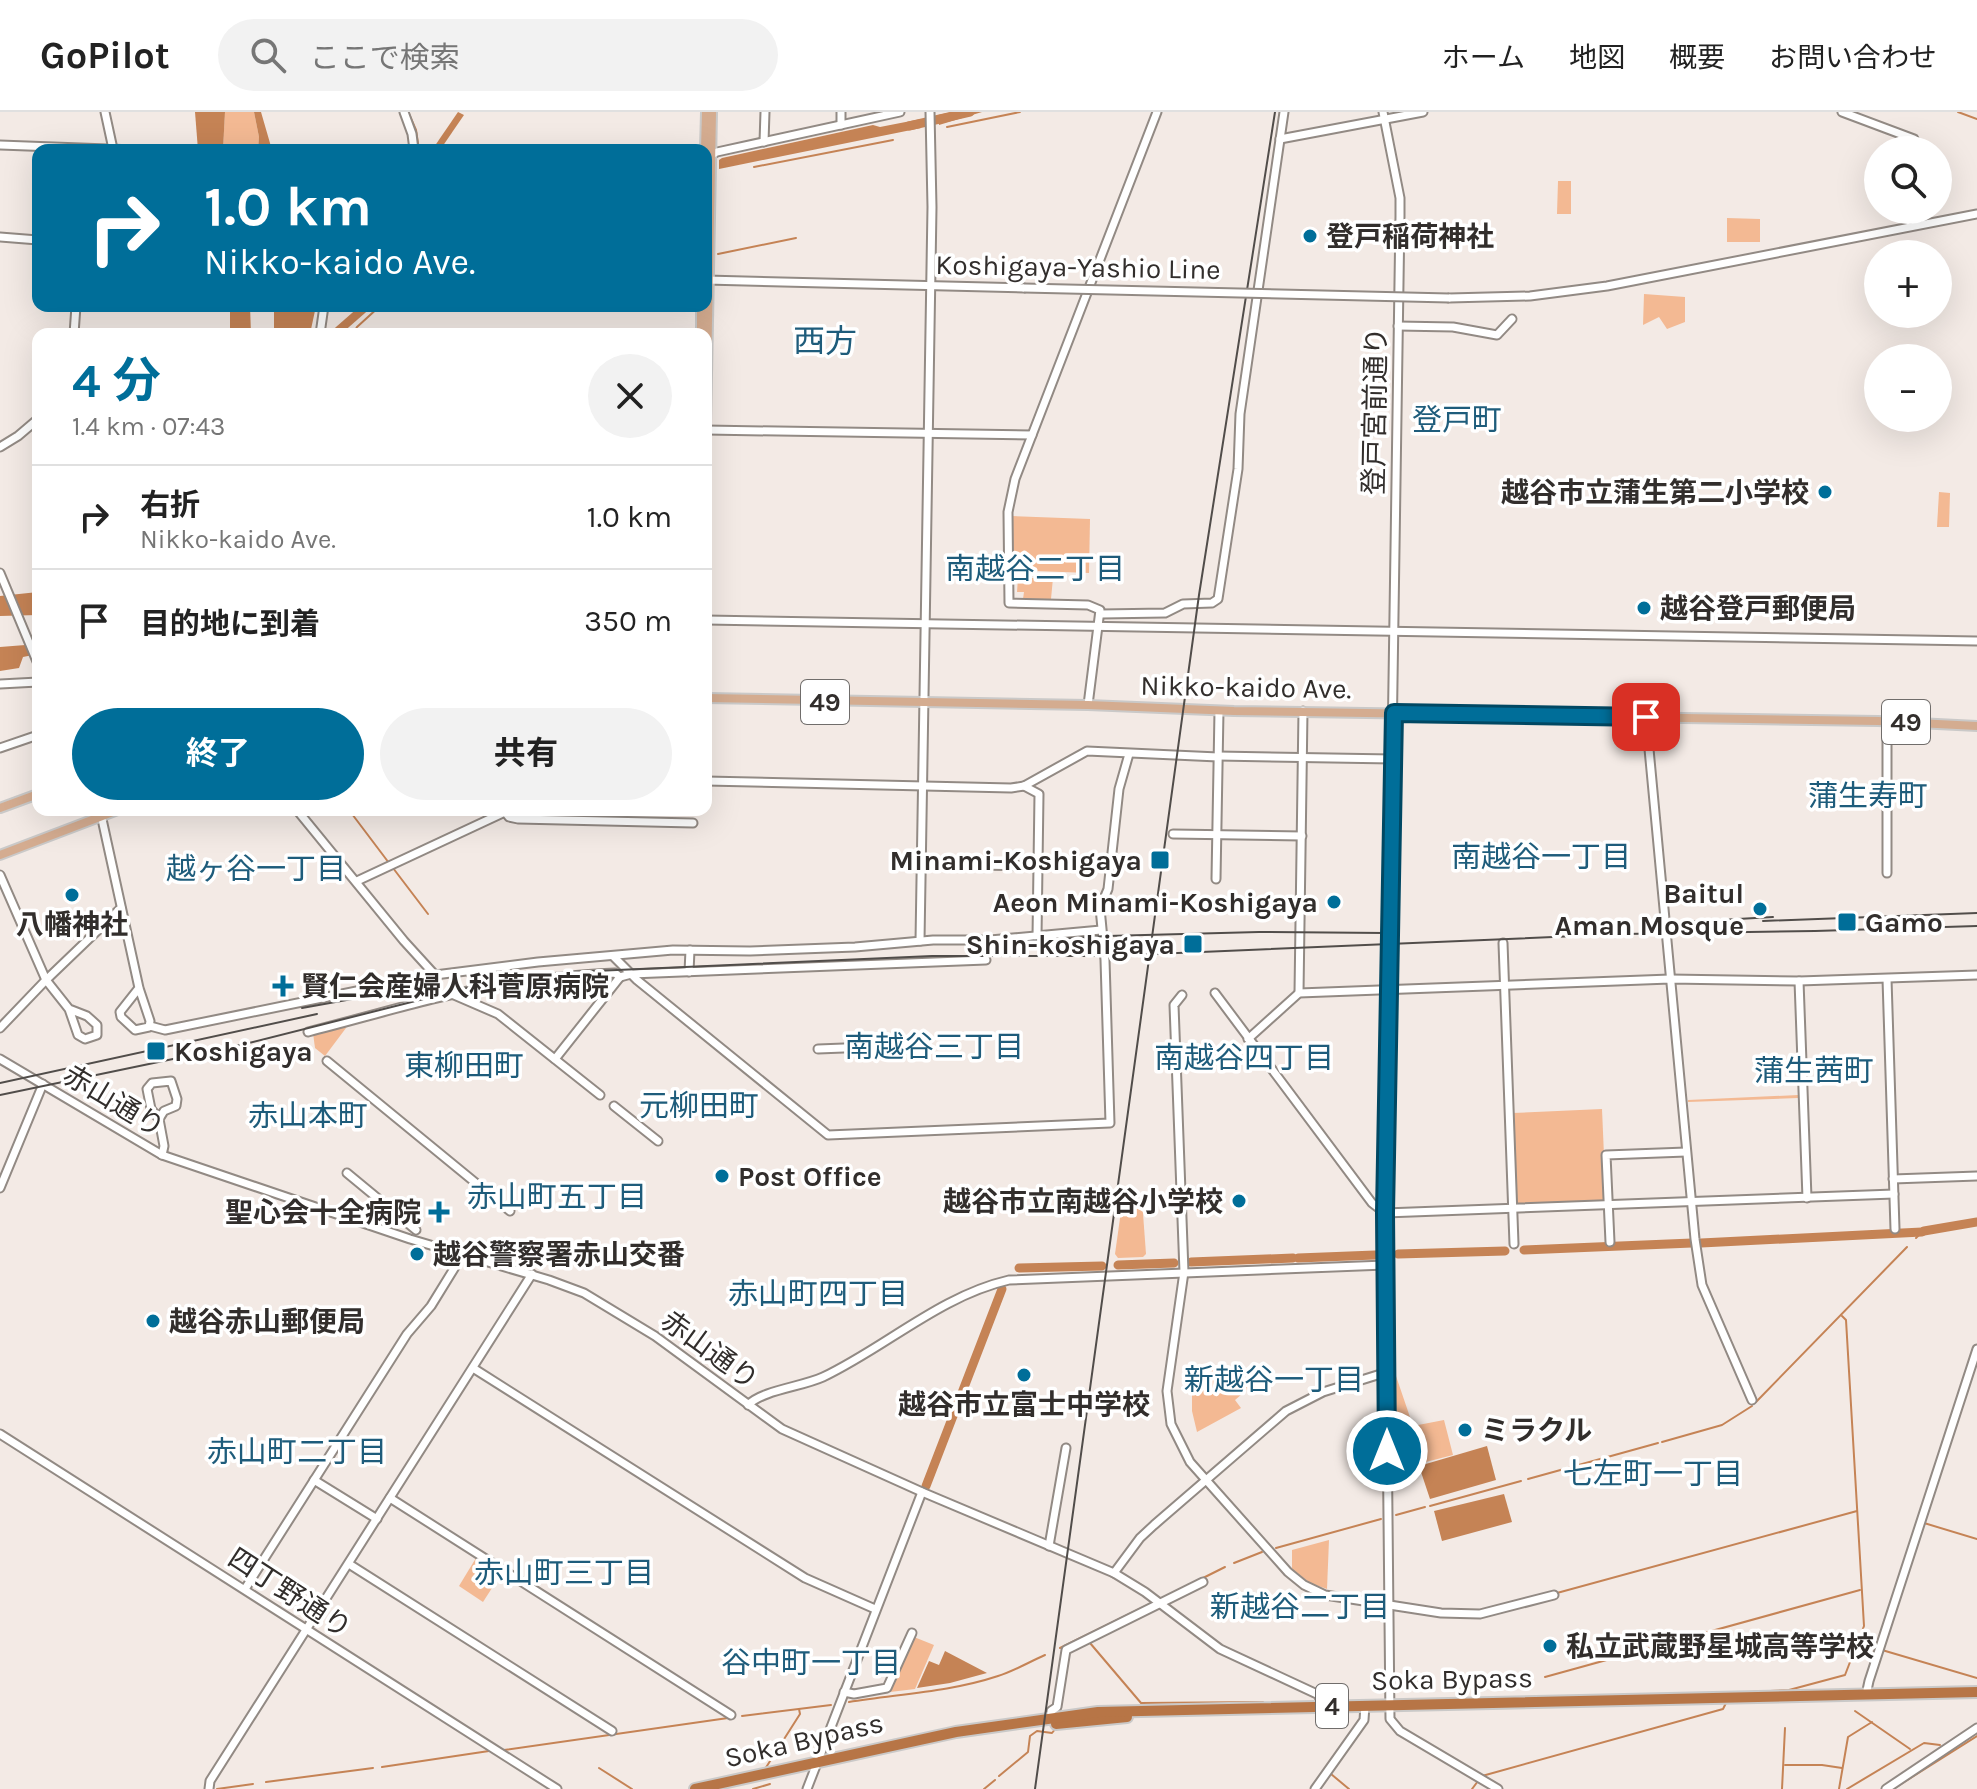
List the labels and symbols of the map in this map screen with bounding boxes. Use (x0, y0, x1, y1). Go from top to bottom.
place label: 登戸稲荷神社 (1326, 220, 1494, 253)
marker: 登戸稲荷神社 (1301, 227, 1319, 245)
street label: Koshigaya-Yashio Line (935, 248, 1221, 286)
district label: 西方 (793, 323, 857, 360)
street label: 登戸宮前通り (1357, 327, 1393, 495)
district label: 登戸町 (1412, 402, 1502, 438)
place label: 越谷市立蒲生第二小学校 (1501, 476, 1809, 509)
marker: 越谷市立蒲生第二小学校 (1816, 483, 1834, 501)
district label: 南越谷二丁目 (945, 551, 1125, 587)
place label: 越谷登戸郵便局 (1660, 592, 1856, 625)
marker: 越谷登戸郵便局 (1635, 599, 1653, 617)
street label: Nikko-kaido Ave. (1140, 669, 1352, 705)
road number: 49 (801, 680, 849, 724)
pin (1612, 683, 1680, 751)
road number: 49 (1882, 700, 1930, 744)
district label: 蒲生寿町 (1808, 778, 1928, 814)
district label: 南越谷一丁目 (1451, 839, 1631, 875)
place label: Minami-Koshigaya (890, 844, 1142, 877)
marker: Minami-Koshigaya (1149, 849, 1171, 871)
district label: 越ヶ谷一丁目 (166, 851, 346, 887)
place label: Baitul Aman Mosque (1554, 877, 1744, 942)
marker: 八幡神社 (63, 886, 81, 904)
place label: Aeon Minami-Koshigaya (993, 886, 1318, 919)
marker: Aeon Minami-Koshigaya (1325, 893, 1343, 911)
marker: Baitul Aman Mosque (1751, 900, 1769, 918)
place label: Gamo (1865, 906, 1943, 939)
place label: 八幡神社 (16, 908, 128, 941)
marker: Gamo (1836, 911, 1858, 933)
place label: Shin-koshigaya (966, 928, 1175, 961)
marker: Shin-koshigaya (1182, 933, 1204, 955)
place label: 賢仁会産婦人科菅原病院 (301, 970, 609, 1003)
marker: 賢仁会産婦人科菅原病院 (272, 975, 294, 997)
district label: 南越谷三丁目 (844, 1029, 1024, 1065)
place label: Koshigaya (174, 1035, 313, 1068)
marker: Koshigaya (145, 1040, 167, 1062)
district label: 南越谷四丁目 (1154, 1040, 1334, 1076)
district label: 東柳田町 (404, 1048, 524, 1084)
district label: 蒲生茜町 (1754, 1053, 1874, 1089)
street label: 赤山通り (57, 1058, 171, 1144)
district label: 元柳田町 (639, 1088, 759, 1124)
district label: 赤山本町 (248, 1098, 368, 1134)
place label: Post Office (738, 1160, 882, 1193)
marker: Post Office (713, 1167, 731, 1185)
district label: 赤山町五丁目 (467, 1179, 647, 1215)
place label: 越谷市立南越谷小学校 (943, 1185, 1223, 1218)
marker: 越谷市立南越谷小学校 (1230, 1192, 1248, 1210)
place label: 聖心会十全病院 (225, 1196, 421, 1229)
marker: 聖心会十全病院 (428, 1201, 450, 1223)
place label: 越谷警察署赤山交番 (433, 1238, 685, 1271)
marker: 越谷警察署赤山交番 (408, 1245, 426, 1263)
district label: 赤山町四丁目 (728, 1276, 908, 1312)
street label: 赤山通り (655, 1304, 765, 1396)
place label: 越谷赤山郵便局 (169, 1305, 365, 1338)
marker: 越谷赤山郵便局 (144, 1312, 162, 1330)
district label: 新越谷一丁目 (1184, 1362, 1364, 1398)
marker: 越谷市立富士中学校 (1015, 1366, 1033, 1384)
place label: 越谷市立富士中学校 (898, 1388, 1150, 1421)
position arrow (1345, 1409, 1429, 1493)
place label: ミラクル (1481, 1414, 1592, 1447)
marker: ミラクル (1456, 1421, 1474, 1439)
district label: 赤山町二丁目 (207, 1434, 387, 1470)
district label: 七左町一丁目 (1563, 1456, 1743, 1492)
street label: 四丁野通り (222, 1541, 358, 1645)
district label: 赤山町三丁目 (474, 1555, 654, 1591)
district label: 新越谷二丁目 (1210, 1589, 1390, 1625)
place label: 私立武蔵野星城高等学校 (1566, 1630, 1874, 1663)
marker: 私立武蔵野星城高等学校 (1541, 1637, 1559, 1655)
district label: 谷中町一丁目 (721, 1645, 901, 1681)
street label: Soka Bypass (1371, 1661, 1533, 1697)
road number: 4 (1316, 1684, 1348, 1728)
street label: Soka Bypass (722, 1706, 886, 1774)

